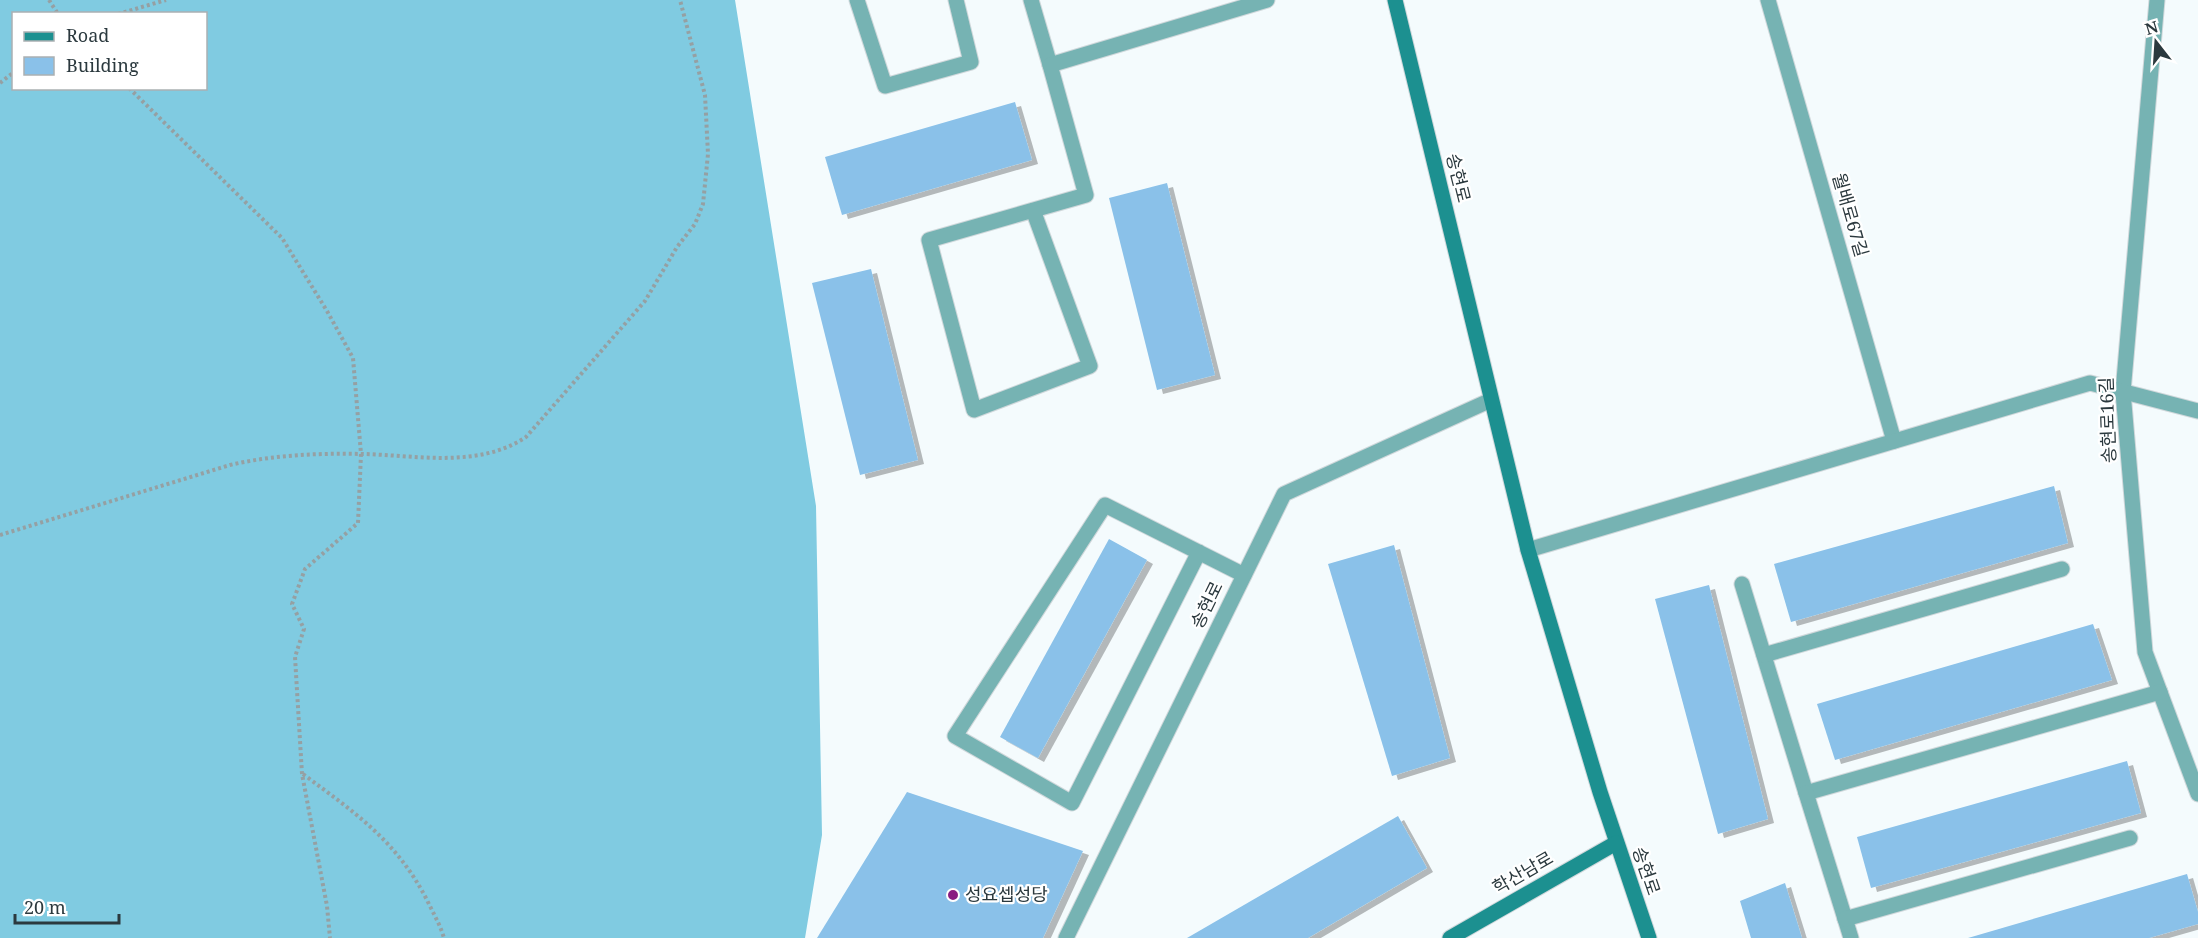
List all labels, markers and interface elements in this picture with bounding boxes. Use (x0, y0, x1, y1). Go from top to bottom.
legend (12, 12, 207, 90)
north arrow (2126, 12, 2186, 72)
text: N (2142, 15, 2161, 40)
text: Road (66, 23, 109, 47)
text: Building (66, 53, 139, 77)
street label: 송현로 (1441, 151, 1477, 205)
street label: 월배로67길 (1828, 170, 1874, 260)
street label: 송현로16길 (2094, 376, 2121, 464)
street label: 송현로 (1184, 577, 1228, 632)
street label: 송현로 (1628, 843, 1666, 898)
street label: 학산남로 (1488, 845, 1557, 899)
place label: 성요셉성당 (965, 882, 1048, 906)
scale bar (15, 887, 118, 925)
marker: 성요셉성당 (946, 888, 960, 902)
text: 20 m (24, 895, 66, 919)

